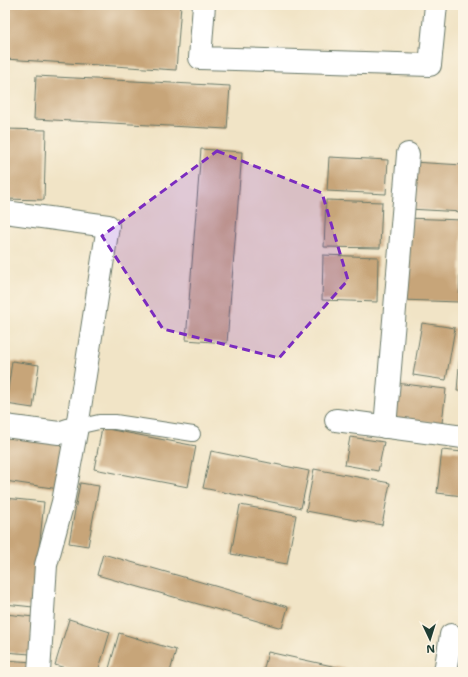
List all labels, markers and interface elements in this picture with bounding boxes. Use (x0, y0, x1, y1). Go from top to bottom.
north arrow (410, 619, 450, 659)
text: N (426, 641, 436, 656)

